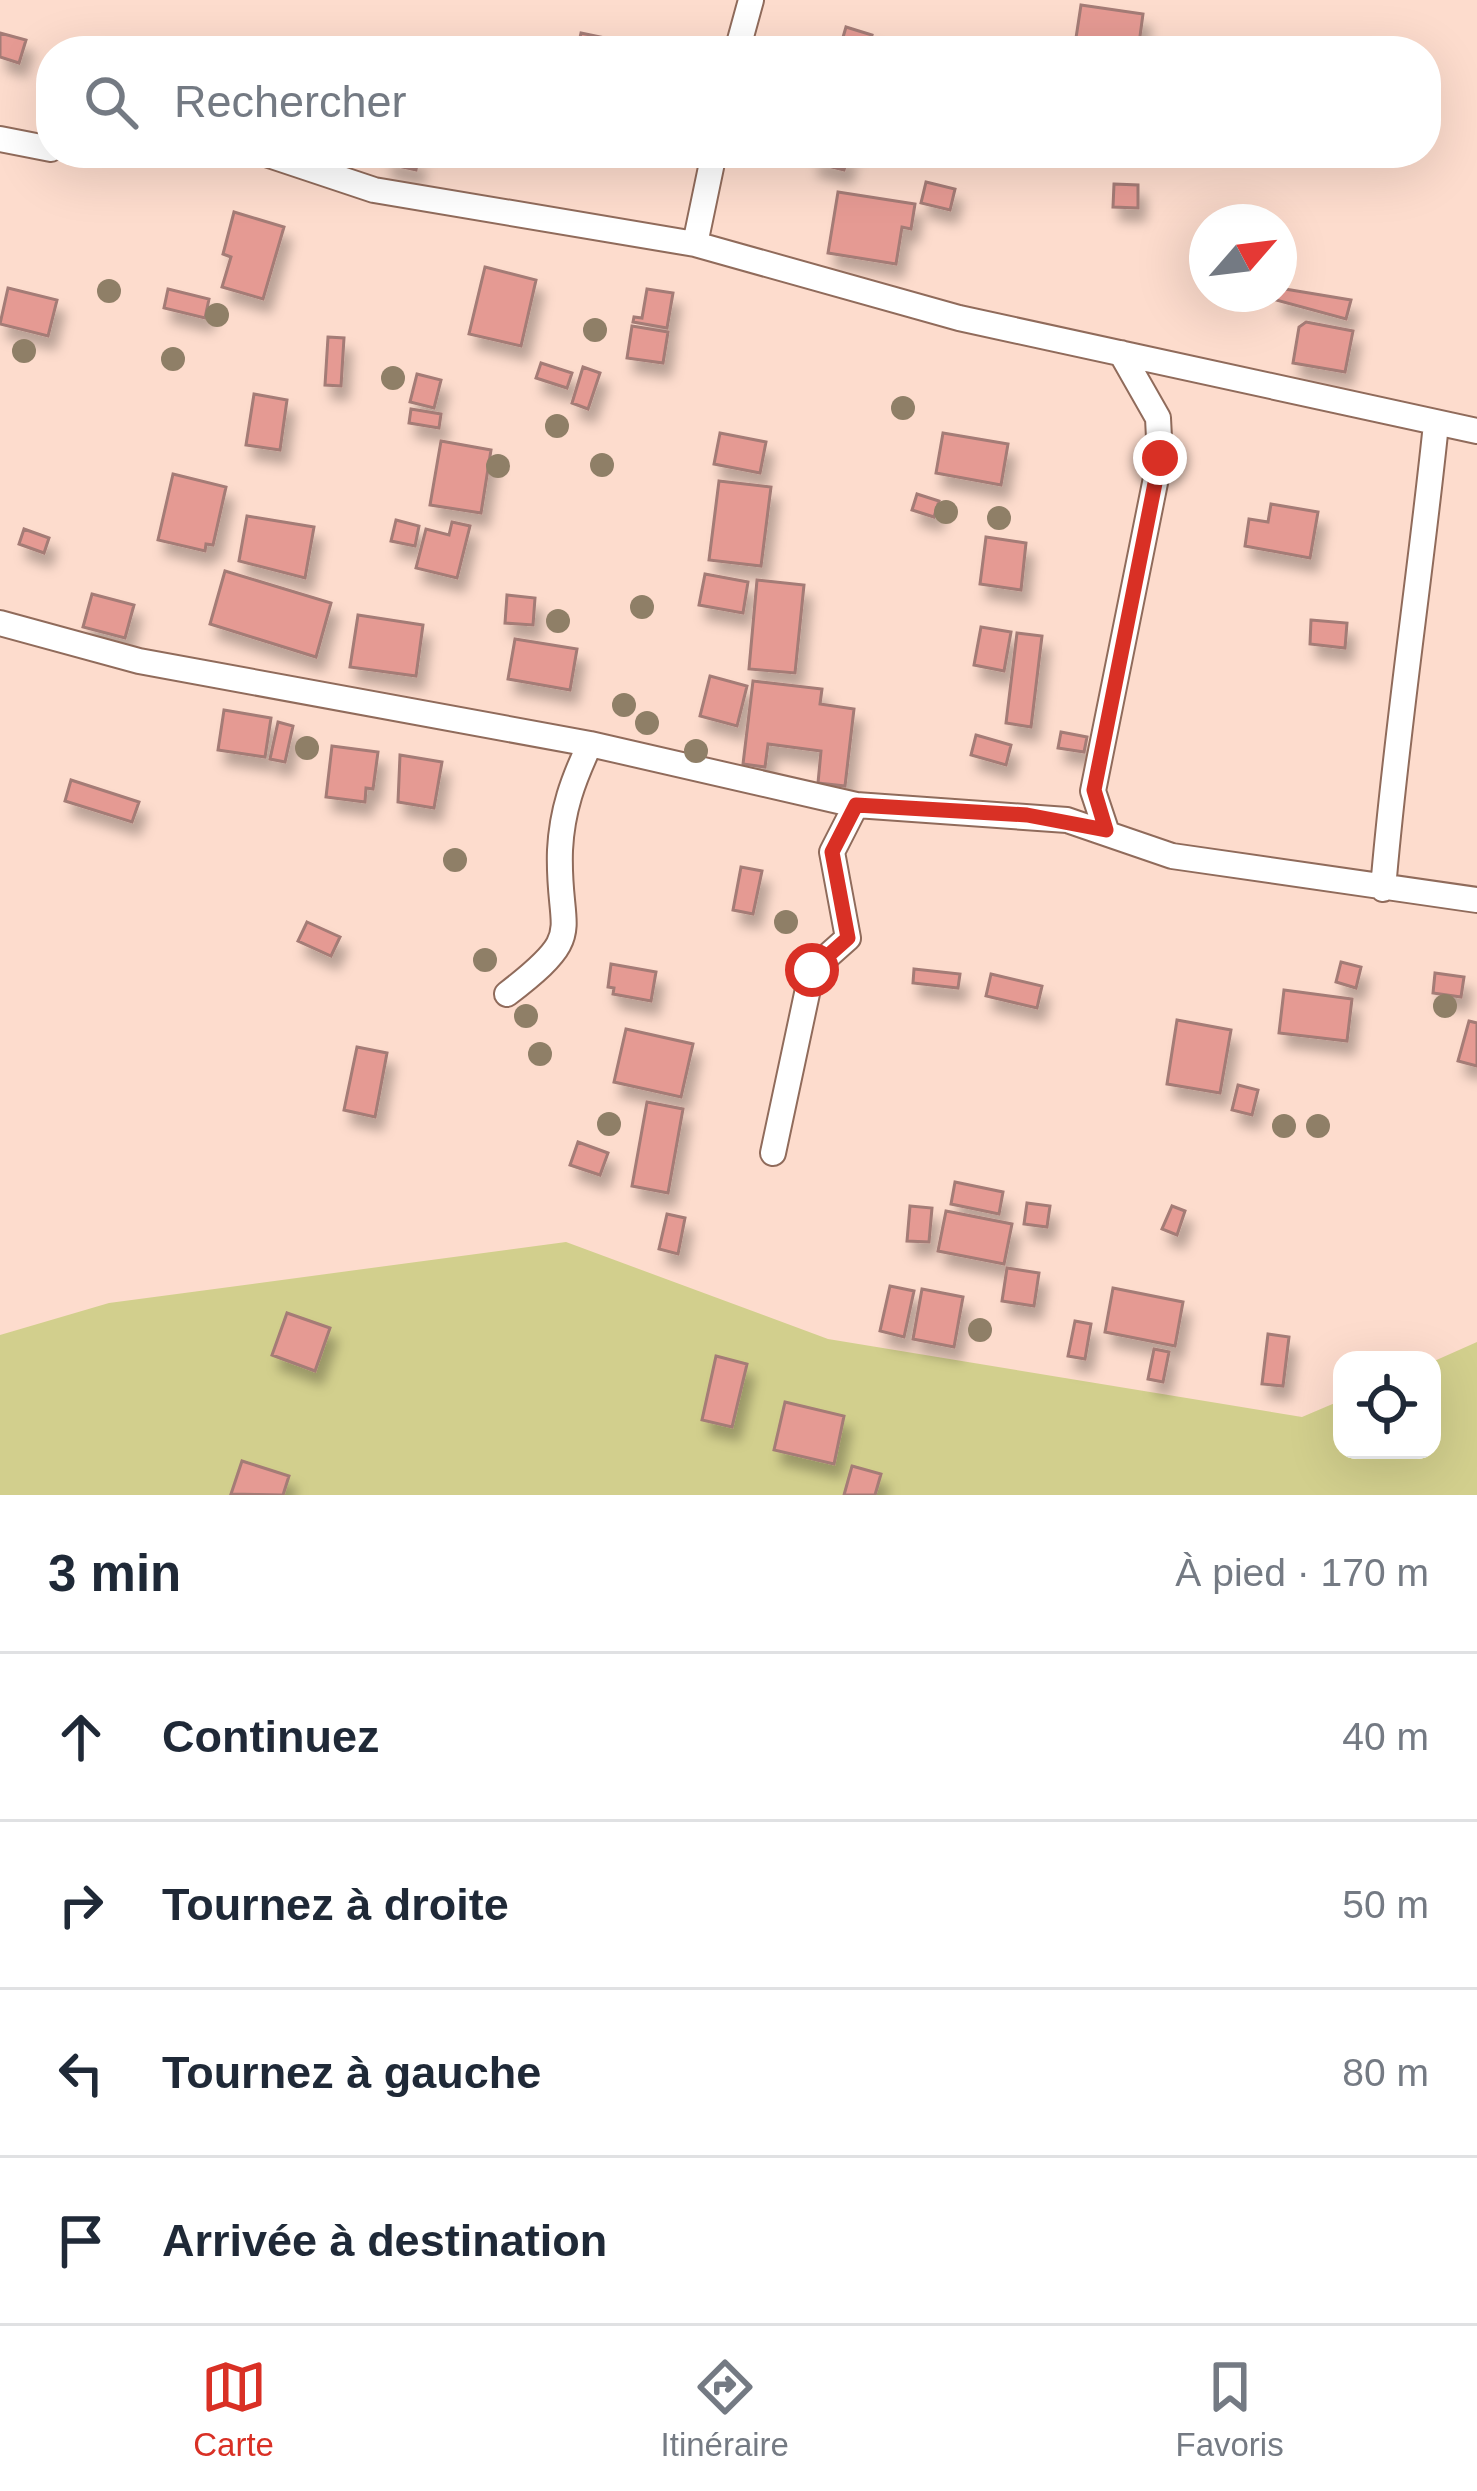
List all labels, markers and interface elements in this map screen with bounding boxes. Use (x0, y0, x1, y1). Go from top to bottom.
search box (36, 36, 1441, 168)
icon: search (78, 69, 144, 135)
text: Rechercher (174, 76, 407, 127)
north arrow (1189, 204, 1297, 312)
route end (1133, 431, 1187, 485)
route start (785, 943, 839, 997)
map controls (1333, 1351, 1441, 1459)
button: locate (1333, 1351, 1441, 1459)
text: 3 min (48, 1545, 181, 1602)
text: À pied · 170 m (1175, 1551, 1429, 1594)
icon: ahead (48, 1704, 114, 1770)
text: Continuez (162, 1711, 379, 1762)
text: 40 m (1342, 1715, 1429, 1758)
icon: right (48, 1872, 114, 1938)
text: Tournez à droite (162, 1879, 509, 1930)
text: 50 m (1342, 1883, 1429, 1926)
icon: left (48, 2040, 114, 2106)
text: Tournez à gauche (162, 2047, 541, 2098)
text: 80 m (1342, 2051, 1429, 2094)
icon: arrive (48, 2208, 114, 2274)
text: Arrivée à destination (162, 2215, 607, 2266)
tab: Carte (193, 2354, 274, 2464)
tab: Itinéraire (661, 2354, 789, 2464)
tab: Favoris (1176, 2354, 1284, 2464)

